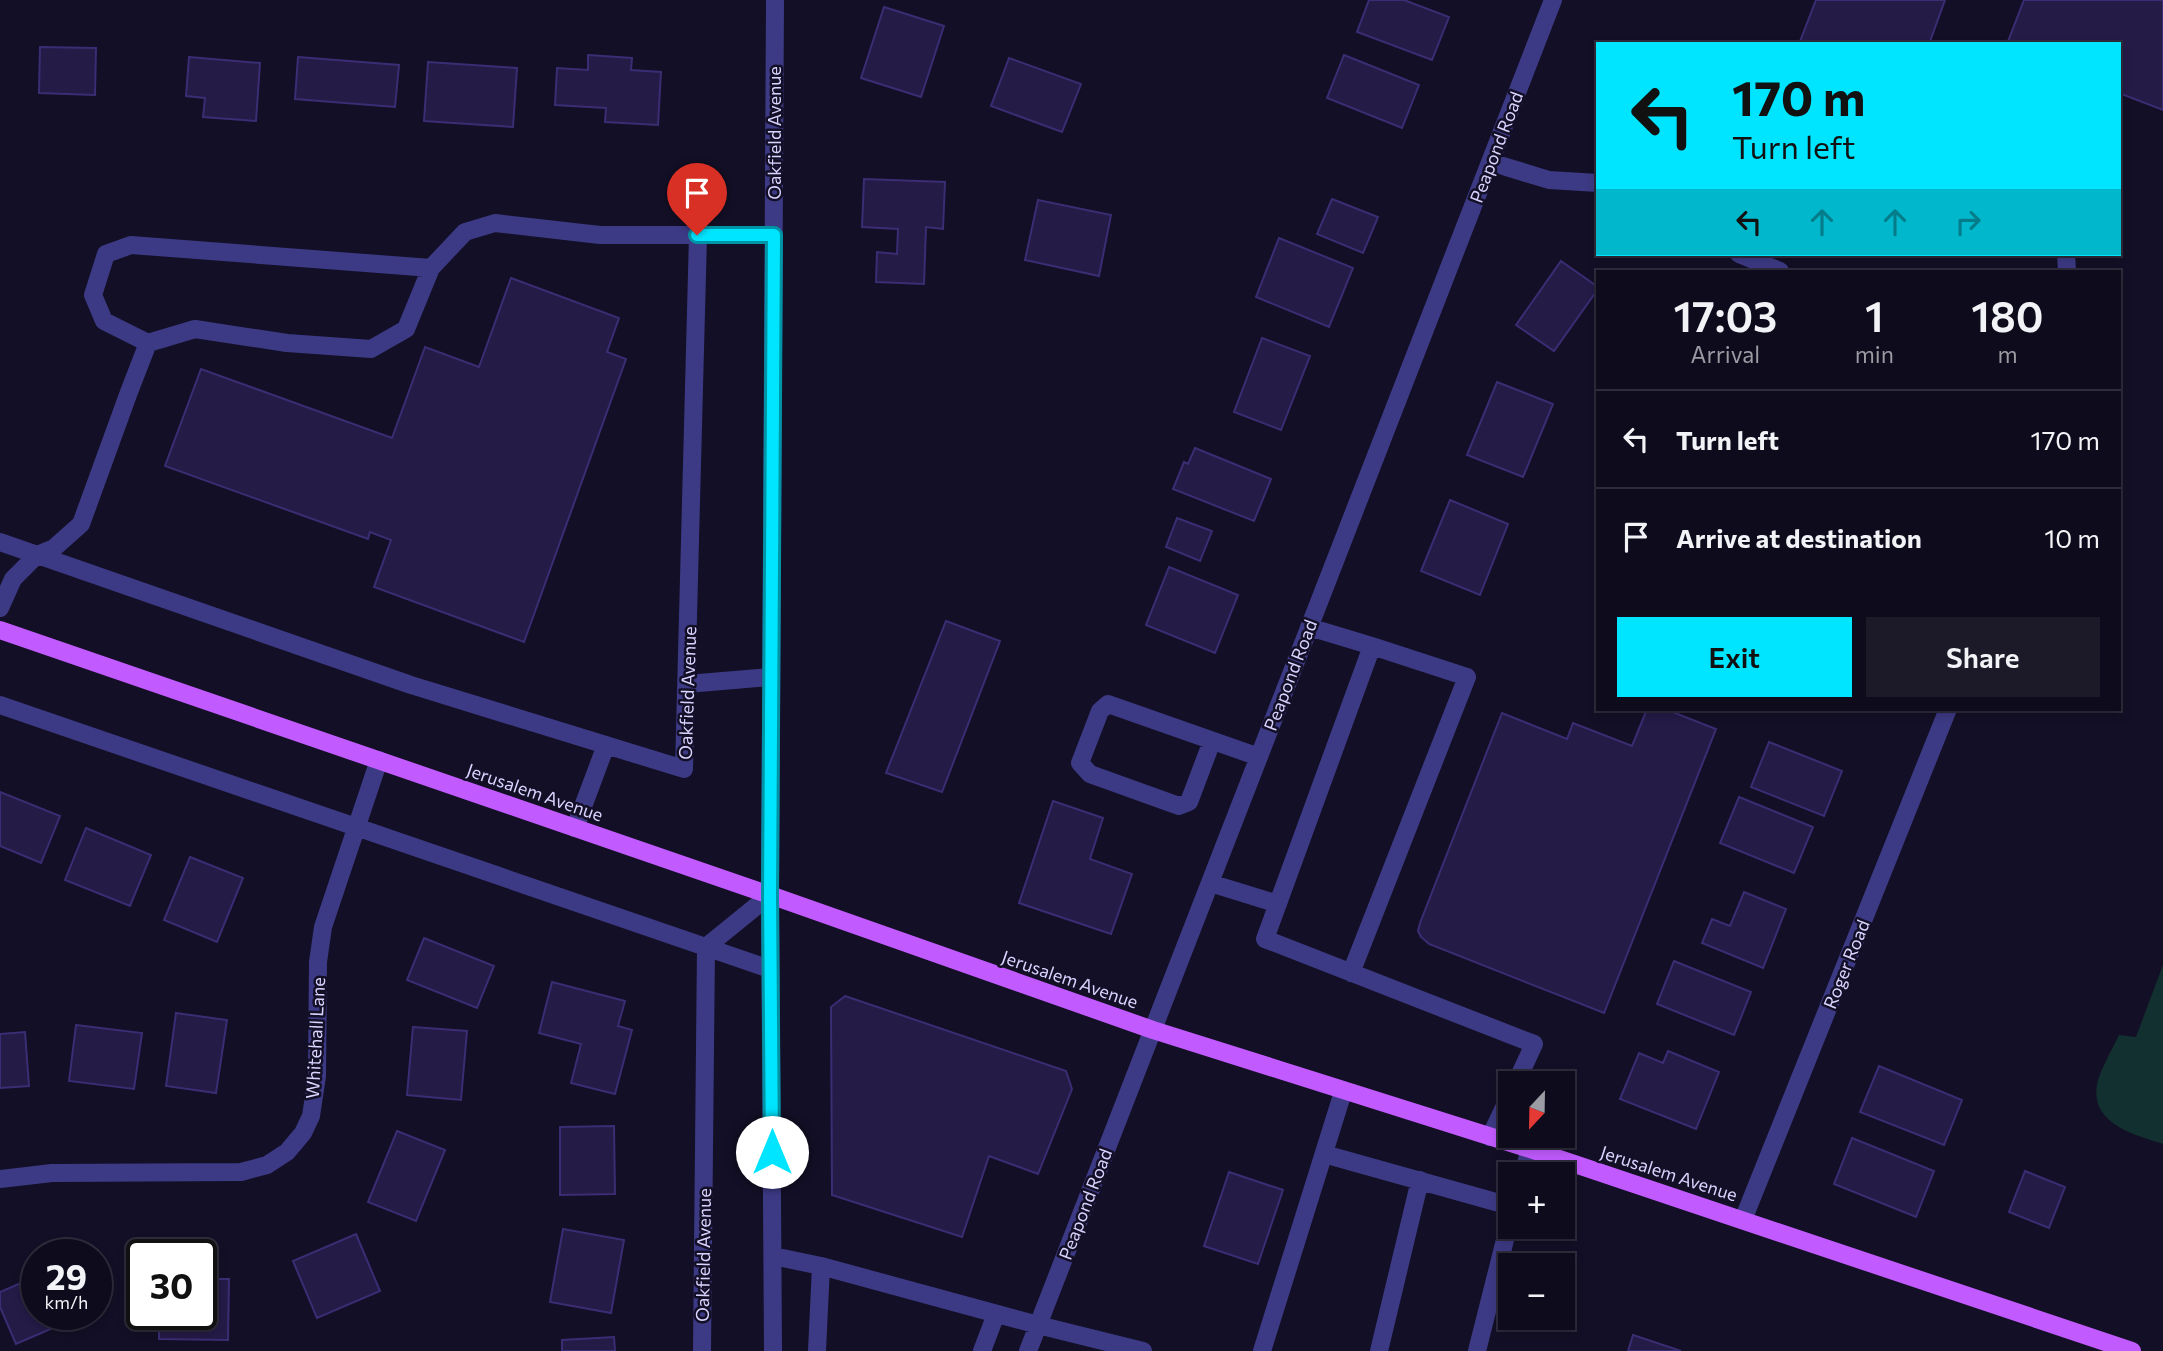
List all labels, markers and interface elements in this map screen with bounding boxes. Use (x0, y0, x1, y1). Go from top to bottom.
street label: Oakfield Avenue (763, 66, 785, 200)
text: 170 m (1732, 66, 1865, 126)
icon: left (1617, 70, 1708, 161)
street label: Peapond Road (1465, 88, 1527, 206)
text: Turn left (1732, 126, 1856, 166)
pin (667, 163, 727, 235)
icon: arrive (678, 174, 716, 212)
icon: left (1730, 203, 1768, 241)
icon: ahead (1803, 203, 1841, 241)
icon: ahead (1876, 203, 1914, 241)
icon: right (1949, 203, 1987, 241)
text: 17:03 (1673, 289, 1777, 341)
text: 1 (1865, 289, 1884, 341)
text: 180 (1971, 289, 2044, 341)
text: Arrival (1691, 340, 1760, 368)
text: min (1855, 340, 1894, 368)
text: m (1997, 340, 2017, 368)
icon: left (1617, 420, 1655, 458)
text: Turn left (1676, 424, 1779, 455)
text: 170 m (2031, 424, 2100, 455)
icon: arrive (1617, 518, 1655, 556)
text: Arrive at destination (1676, 522, 1922, 553)
text: 10 m (2044, 522, 2100, 553)
street label: Peapond Road (1259, 616, 1321, 734)
button: Exit (1617, 617, 1852, 697)
button: Share (1866, 617, 2100, 697)
street label: Oakfield Avenue (674, 626, 700, 760)
street label: Jerusalem Avenue (464, 758, 606, 826)
street label: Roger Road (1818, 916, 1874, 1012)
street label: Jerusalem Avenue (999, 945, 1141, 1013)
street label: Whitehall Lane (301, 977, 329, 1099)
north arrow (1498, 1071, 1575, 1148)
map controls (1498, 1071, 1575, 1330)
position arrow (735, 1115, 809, 1189)
street label: Jerusalem Avenue (1598, 1140, 1740, 1206)
street label: Peapond Road (1054, 1145, 1116, 1263)
button: + (1498, 1162, 1575, 1239)
street label: Oakfield Avenue (691, 1188, 715, 1322)
speed limit sign: 30 (126, 1239, 217, 1330)
button: − (1498, 1253, 1575, 1330)
text: 29 (46, 1254, 87, 1297)
text: km/h (45, 1291, 88, 1313)

